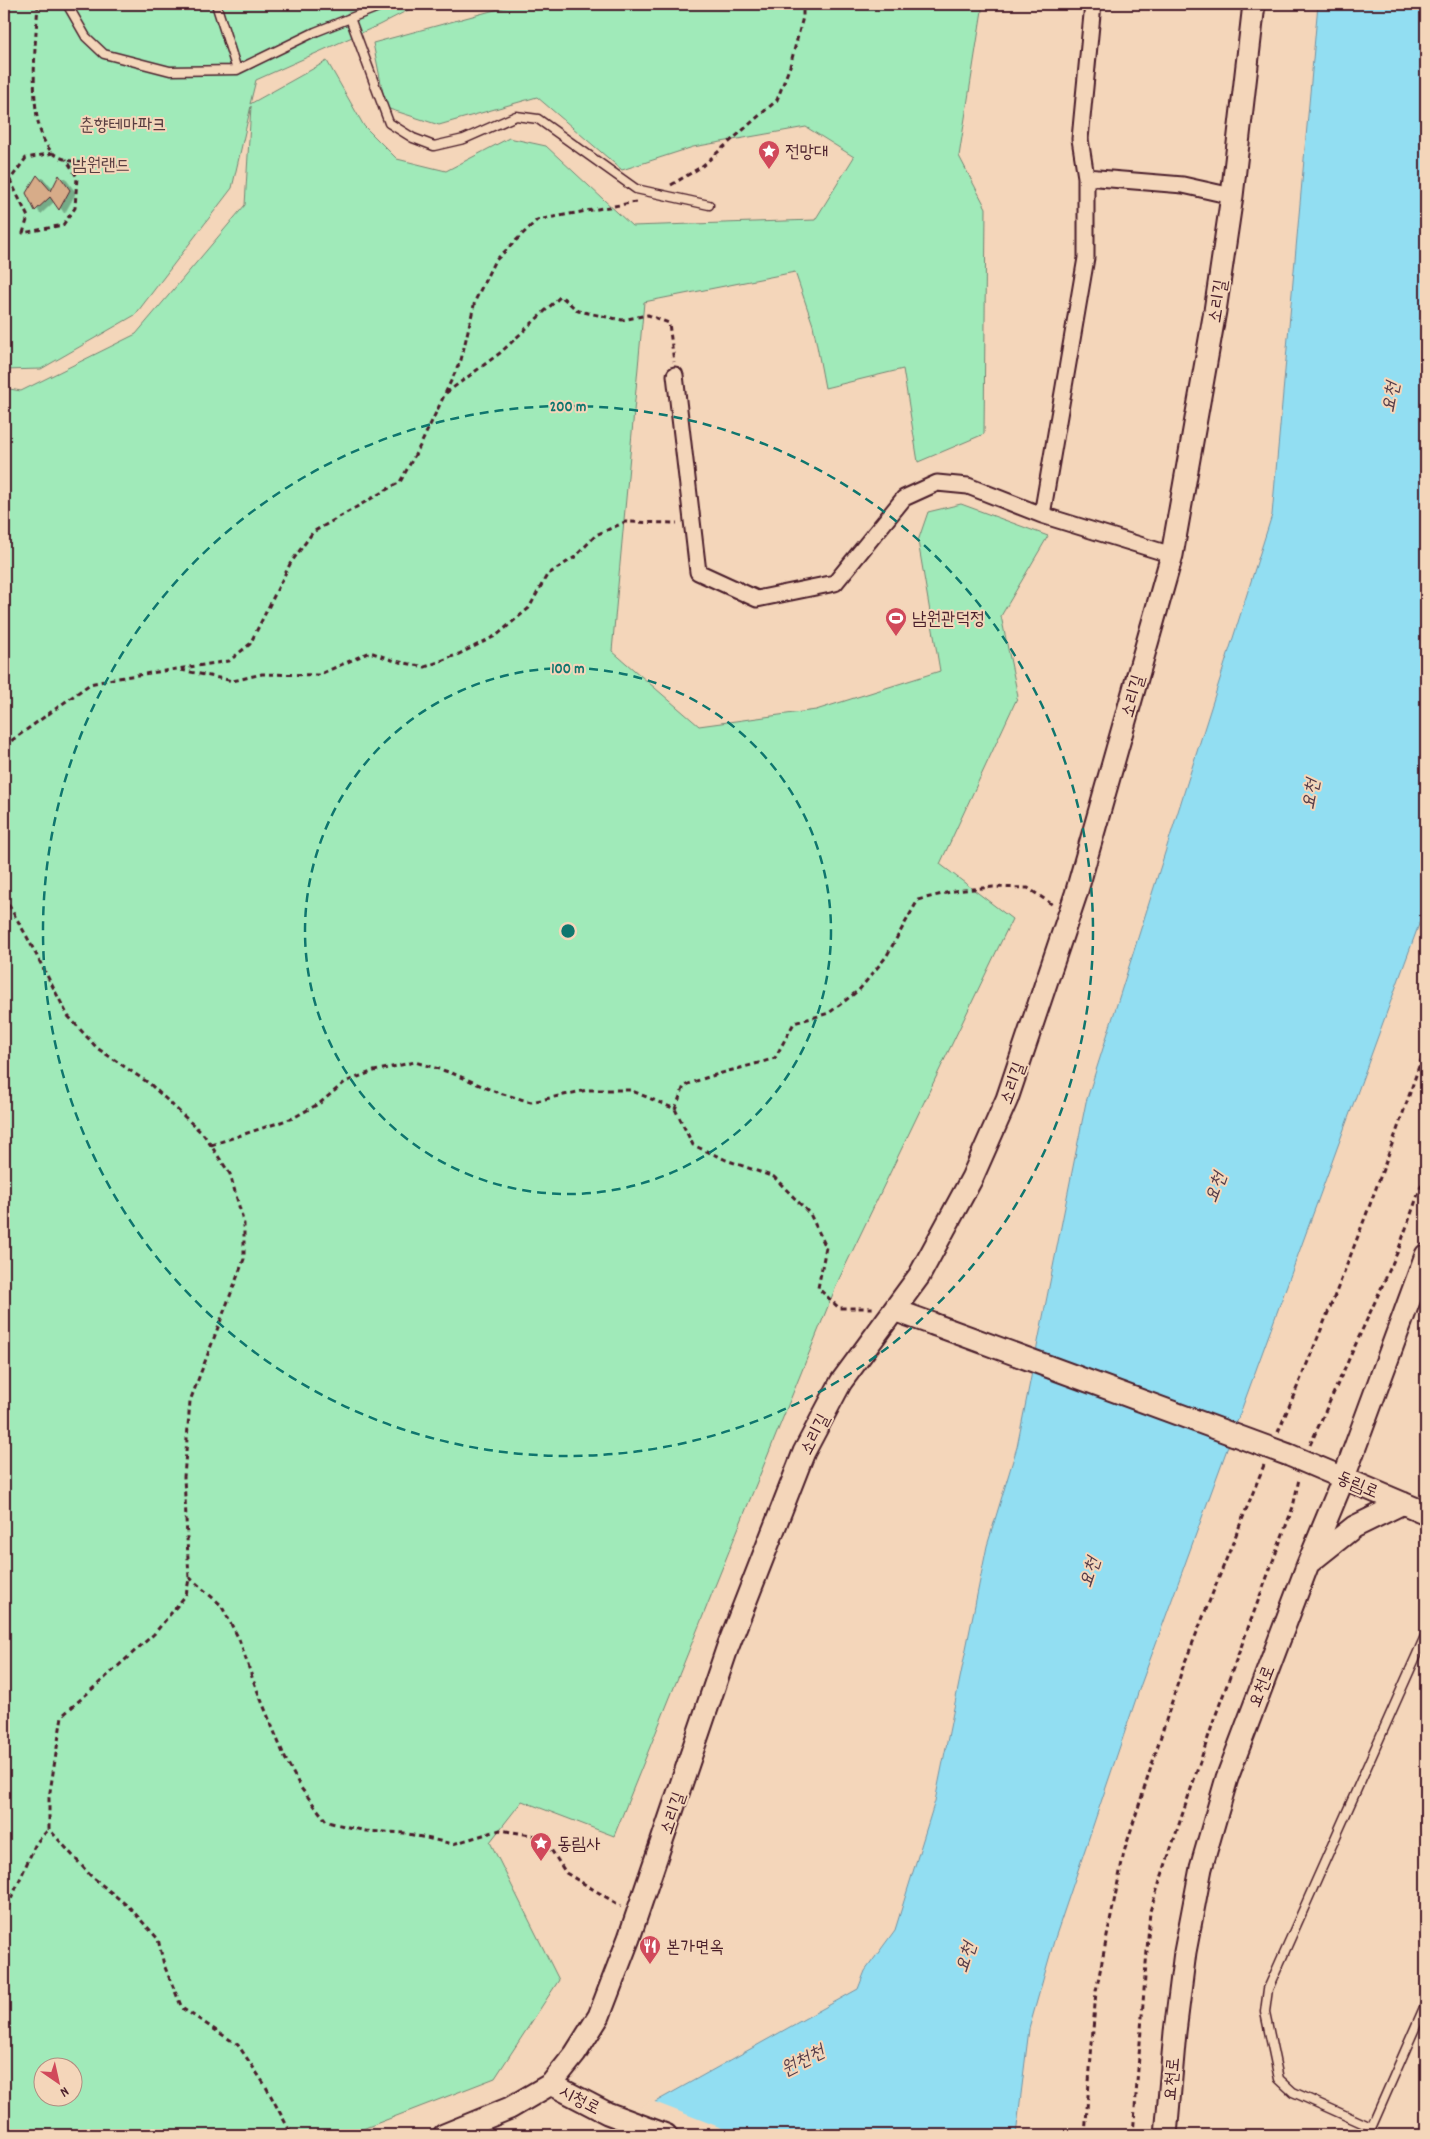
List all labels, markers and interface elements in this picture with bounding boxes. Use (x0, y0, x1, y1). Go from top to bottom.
park label: 춘향테마파크 (80, 114, 166, 139)
place icon: 전망대 (757, 139, 781, 170)
place label: 전망대 (785, 141, 828, 166)
park label: 남원랜드 (72, 154, 130, 179)
street label: 소리길 (1204, 277, 1235, 325)
water label: 요천 (1376, 378, 1409, 415)
text: 200 m (550, 397, 586, 419)
sports icon: 남원관덕정 (884, 606, 908, 637)
place label: 남원관덕정 (912, 608, 984, 633)
text: 100 m (551, 659, 585, 681)
street label: 소리길 (1116, 672, 1153, 721)
water label: 요천 (1296, 775, 1329, 812)
centre of rings (559, 922, 577, 940)
street label: 소리길 (995, 1059, 1034, 1109)
water label: 요천 (1199, 1168, 1236, 1207)
street label: 소리길 (795, 1410, 837, 1460)
street label: 동림로 (1332, 1466, 1382, 1506)
water label: 요천 (1074, 1553, 1109, 1592)
street label: 요천로 (1244, 1662, 1283, 1712)
street label: 소리길 (655, 1789, 693, 1838)
place icon: 동림사 (529, 1831, 553, 1862)
place label: 동림사 (557, 1833, 601, 1858)
restaurant icon: 본가면옥 (638, 1934, 662, 1965)
place label: 본가면옥 (666, 1936, 724, 1961)
water label: 요천 (950, 1938, 985, 1977)
water label: 원천천 (777, 2039, 832, 2085)
north arrow (32, 2056, 82, 2106)
street label: 요천로 (1159, 2056, 1188, 2102)
street label: 시청로 (554, 2080, 604, 2122)
text: N (56, 2081, 73, 2101)

